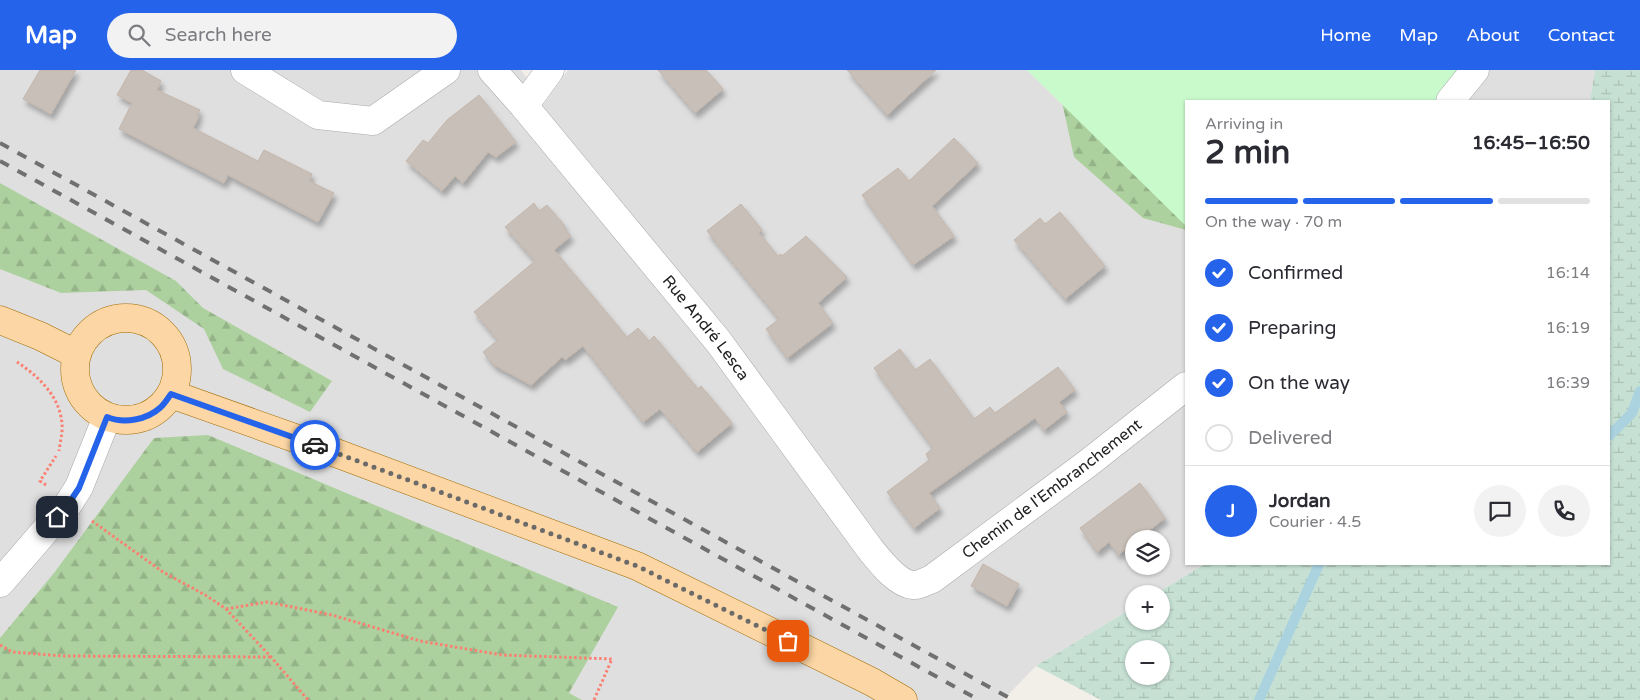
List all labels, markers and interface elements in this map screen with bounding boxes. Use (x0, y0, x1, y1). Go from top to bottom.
search box (107, 13, 457, 58)
text: Map (25, 21, 77, 50)
icon: search (125, 21, 153, 49)
text: Search here (165, 24, 272, 46)
text: Home (1320, 24, 1371, 46)
text: Map (1399, 24, 1438, 46)
text: About (1466, 24, 1520, 46)
text: Contact (1548, 24, 1615, 46)
text: Arriving in (1205, 114, 1283, 134)
text: 16:45–16:50 (1472, 132, 1590, 154)
text: 2 min (1205, 134, 1290, 172)
text: On the way · 70 m (1205, 212, 1342, 232)
icon: check (1205, 259, 1233, 287)
text: Confirmed (1248, 262, 1343, 284)
text: 16:14 (1546, 263, 1590, 283)
street label: Rue André Lesca (658, 271, 753, 384)
icon: check (1205, 314, 1233, 342)
text: Preparing (1248, 317, 1337, 339)
text: 16:19 (1546, 318, 1590, 338)
icon: check (1205, 369, 1233, 397)
text: On the way (1248, 372, 1350, 394)
text: 16:39 (1546, 373, 1590, 393)
street label: Chemin de l'Embranchement (958, 415, 1146, 563)
courier (290, 420, 340, 470)
text: Delivered (1248, 427, 1333, 449)
icon: car (301, 431, 329, 459)
button: chat (1474, 485, 1526, 537)
button: phone (1538, 485, 1590, 537)
text: Jordan (1269, 490, 1331, 512)
pin (36, 496, 78, 538)
text: J (1227, 500, 1235, 522)
icon: home (43, 503, 71, 531)
text: Courier · 4.5 (1269, 512, 1361, 532)
map controls (1125, 530, 1170, 685)
button: layers (1125, 530, 1170, 575)
button: + (1125, 585, 1170, 630)
pin (767, 620, 809, 662)
icon: bag (774, 627, 802, 655)
button: − (1125, 640, 1170, 685)

